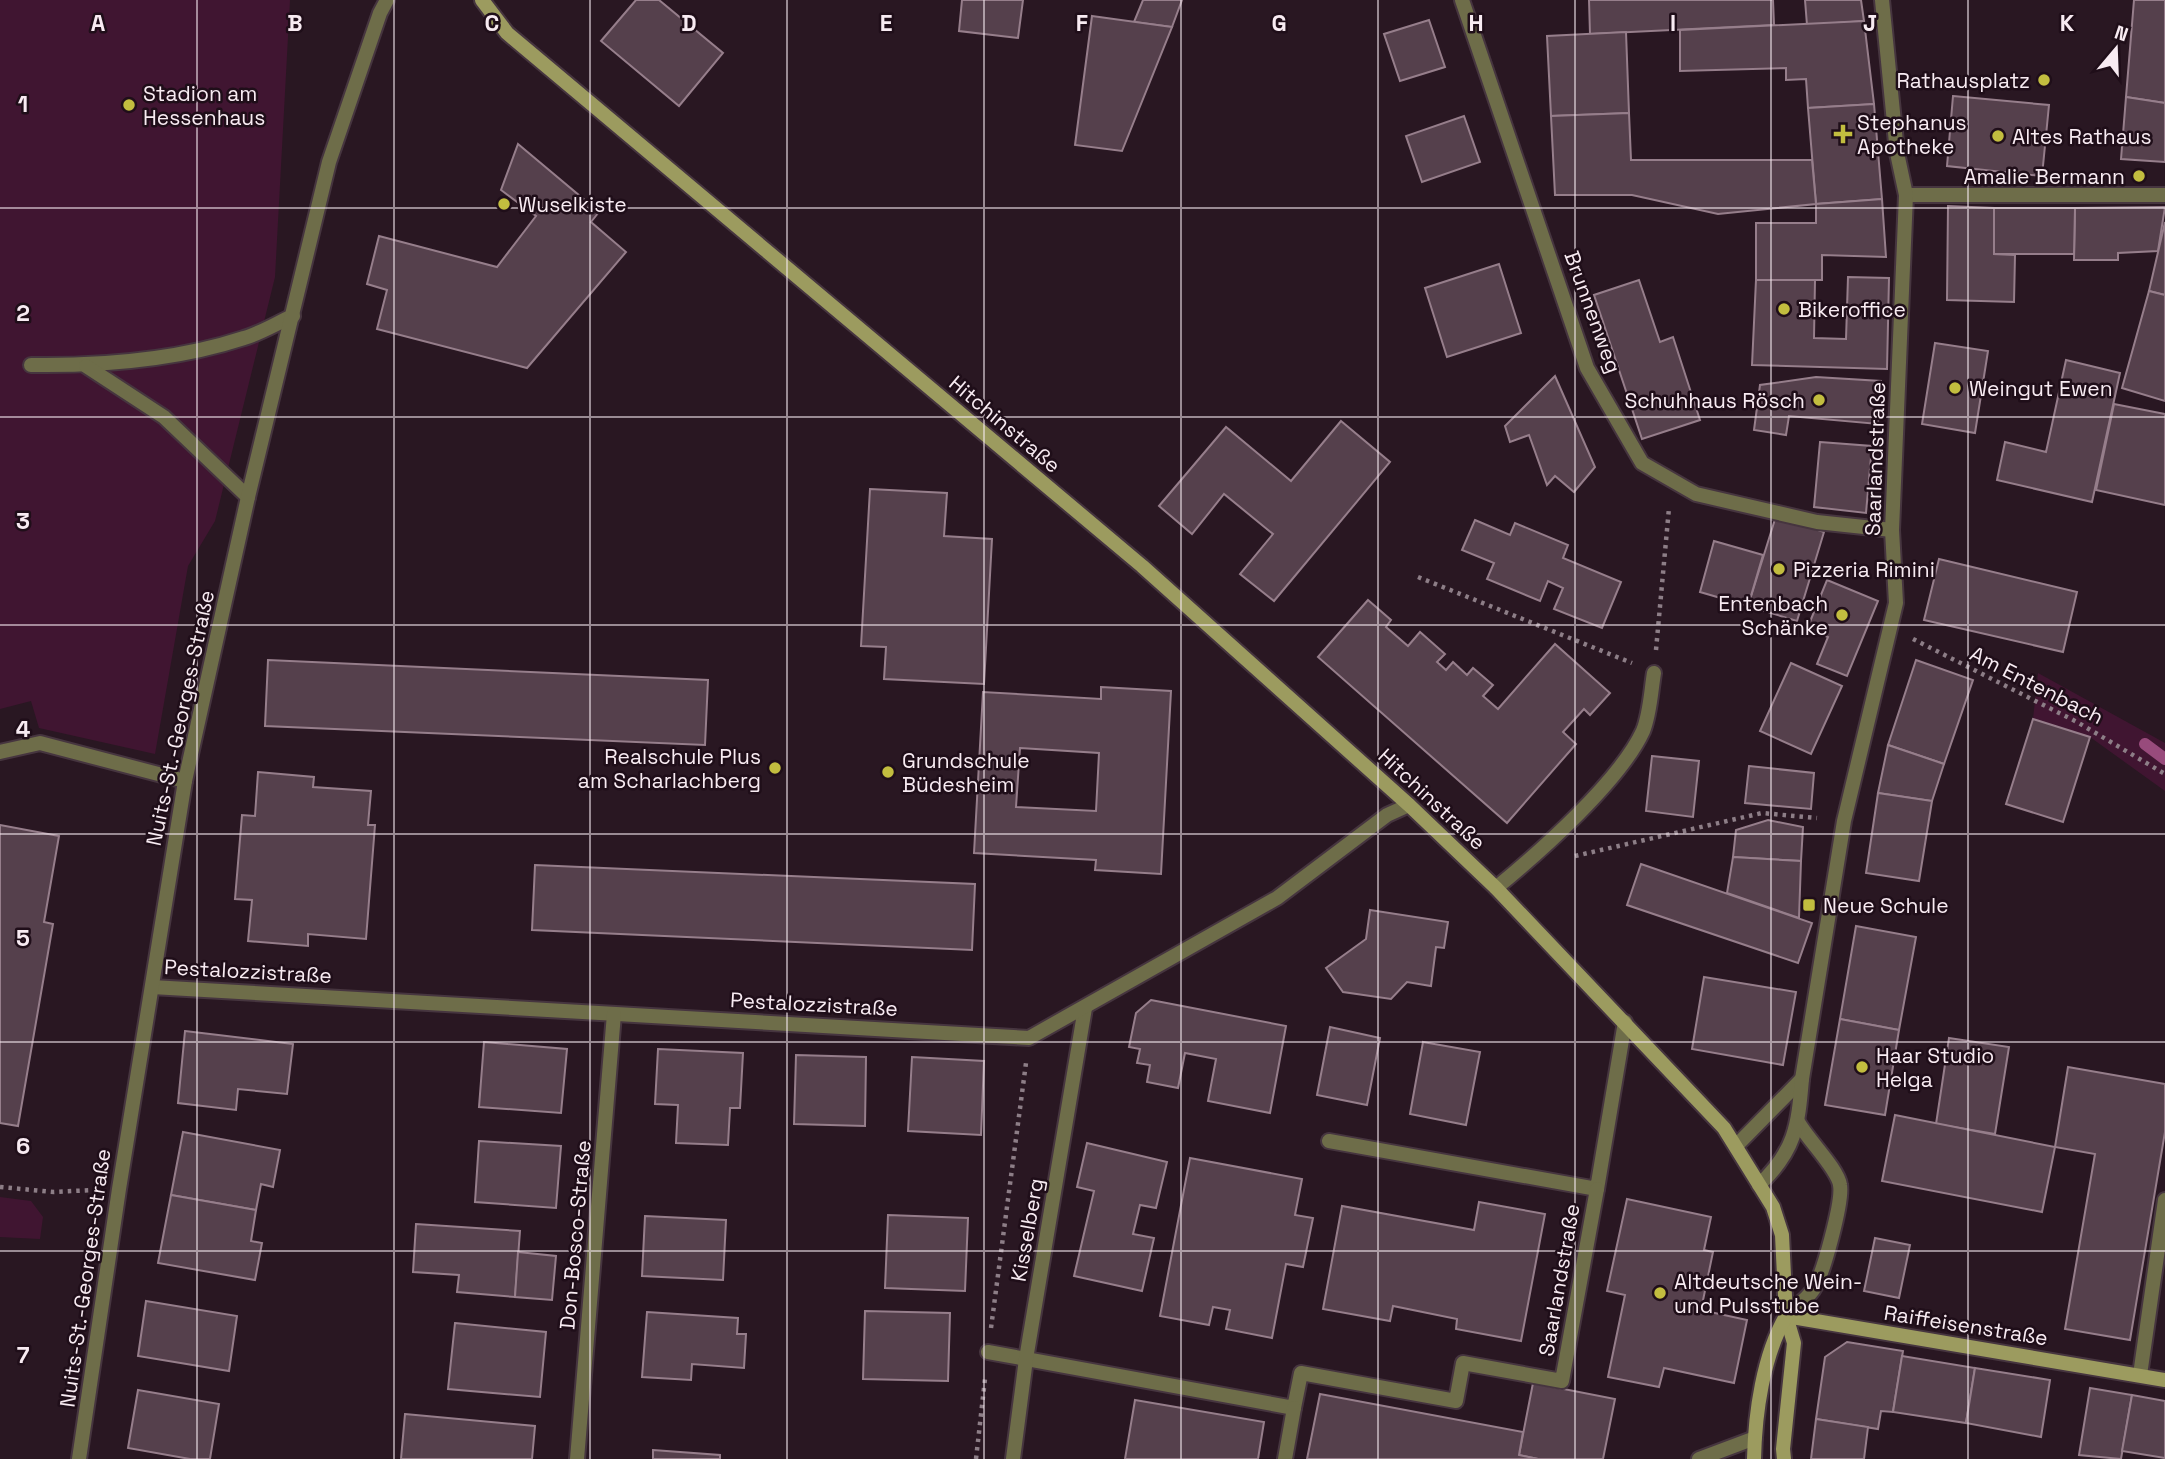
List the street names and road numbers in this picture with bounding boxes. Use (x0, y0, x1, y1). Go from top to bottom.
street label: Brunnenweg (1558, 247, 1628, 377)
street label: Hitchinstraße (944, 369, 1066, 479)
street label: Saarlandstraße (1859, 381, 1891, 537)
street label: Nuits-St.-Georges-Straße (140, 588, 220, 848)
street label: Am Entenbach (1966, 640, 2108, 730)
street label: Hitchinstraße (1373, 742, 1491, 856)
street label: Pestalozzistraße (164, 953, 332, 989)
street label: Pestalozzistraße (730, 986, 898, 1022)
street label: Don-Bosco-Straße (553, 1139, 597, 1331)
street label: Nuits-St.-Georges-Straße (53, 1147, 117, 1409)
street label: Kisselberg (1005, 1176, 1049, 1284)
street label: Saarlandstraße (1532, 1202, 1586, 1358)
street label: Raiffeisenstraße (1882, 1299, 2050, 1351)

